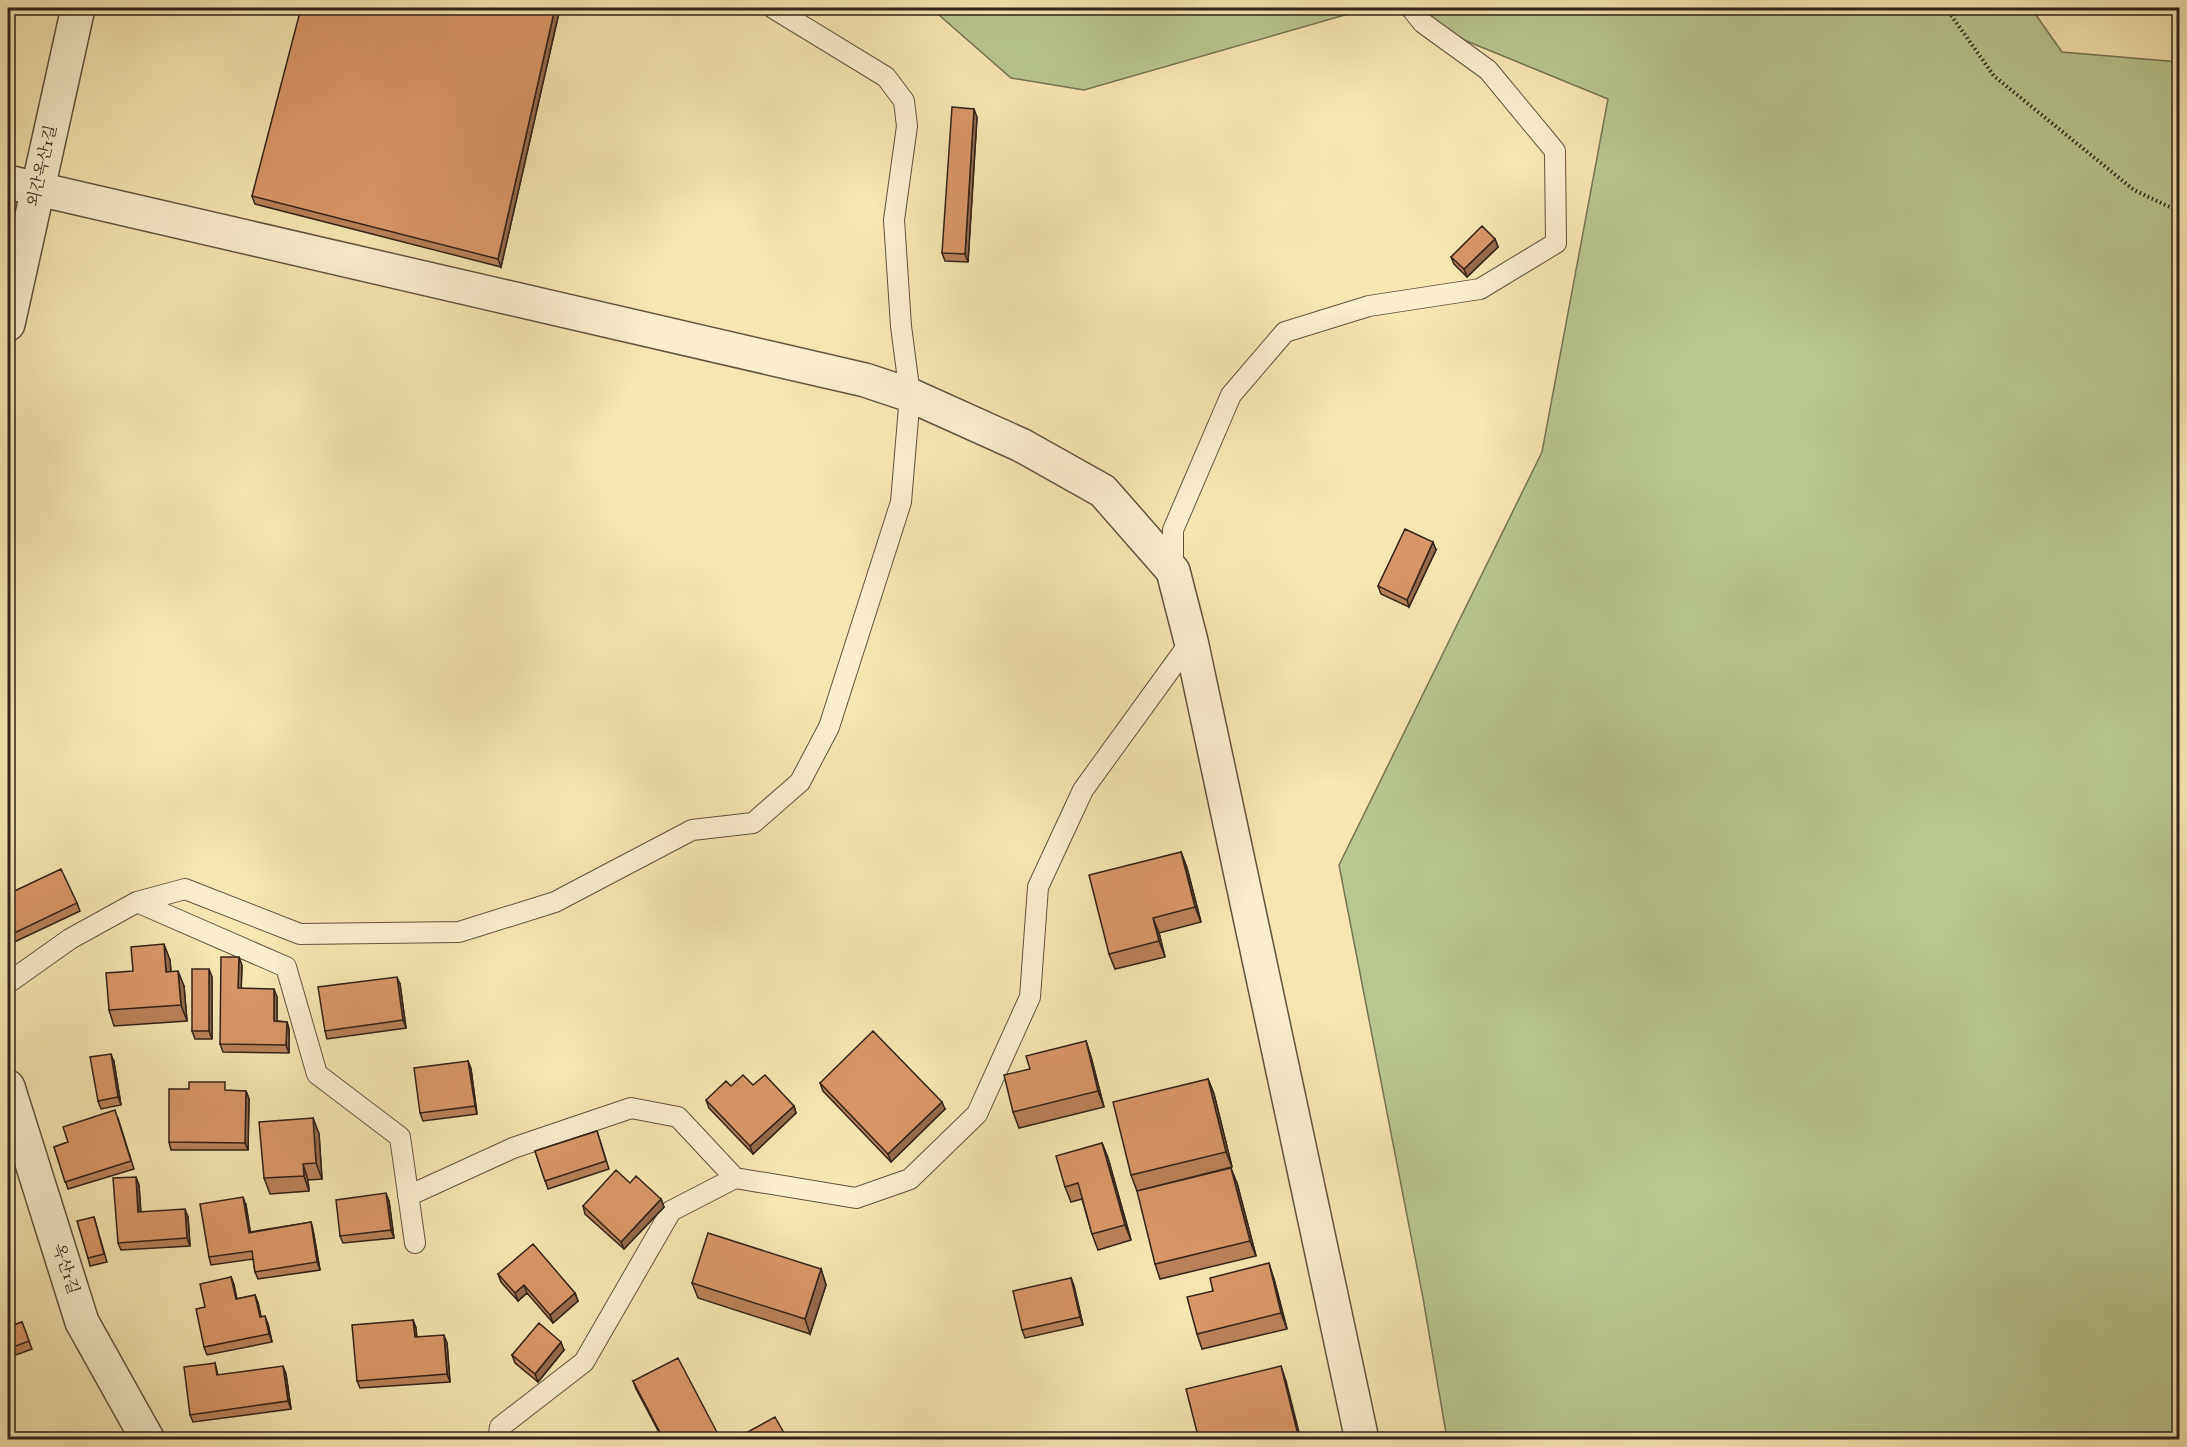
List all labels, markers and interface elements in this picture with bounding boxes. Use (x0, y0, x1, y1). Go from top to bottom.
street label: 외간옥산1길 (24, 123, 62, 209)
street label: 옥산1길 (47, 1241, 83, 1297)

